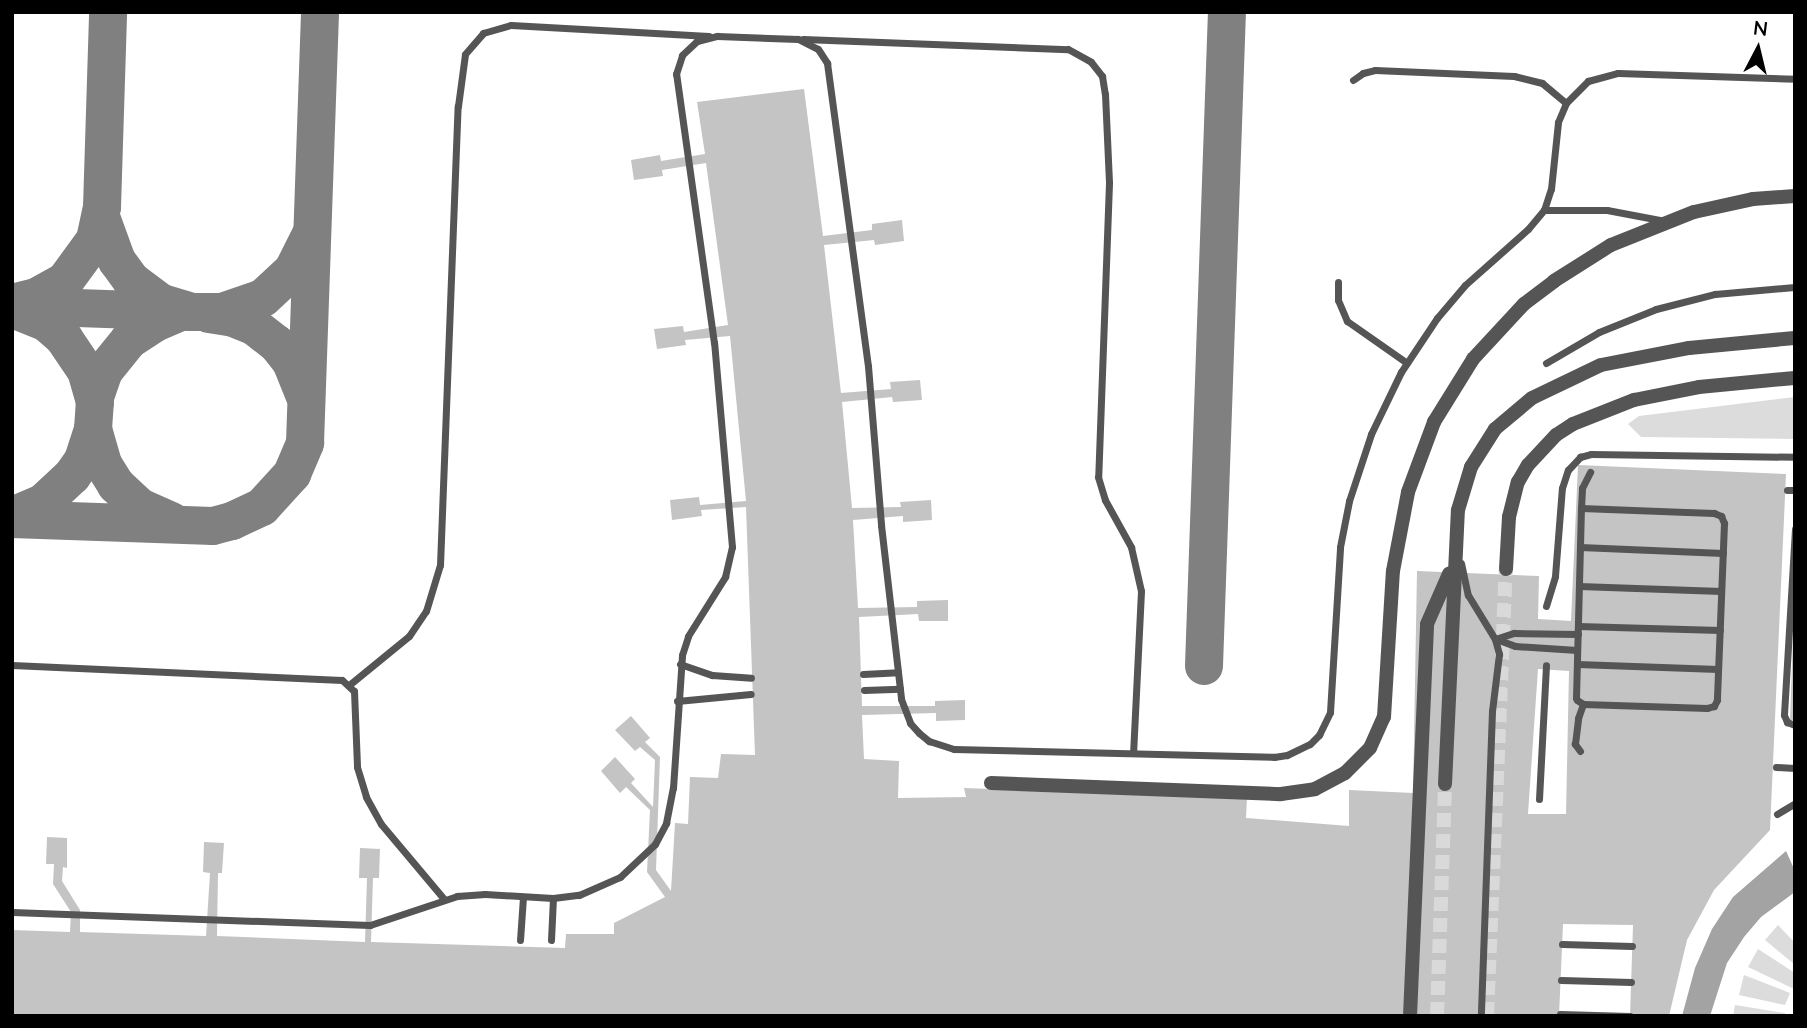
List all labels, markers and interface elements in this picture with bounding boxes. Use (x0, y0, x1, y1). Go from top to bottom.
north arrow (1723, 14, 1793, 84)
text: N (1752, 15, 1769, 40)

